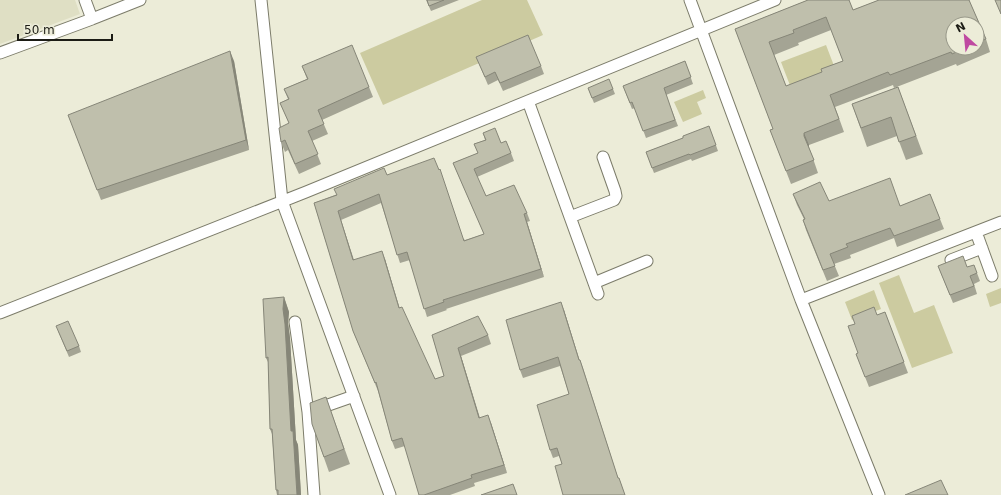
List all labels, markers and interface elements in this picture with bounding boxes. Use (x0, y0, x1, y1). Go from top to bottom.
scale bar (18, 16, 112, 42)
north arrow (945, 16, 985, 56)
text: N (954, 20, 968, 35)
text: 50 m (24, 23, 55, 37)

